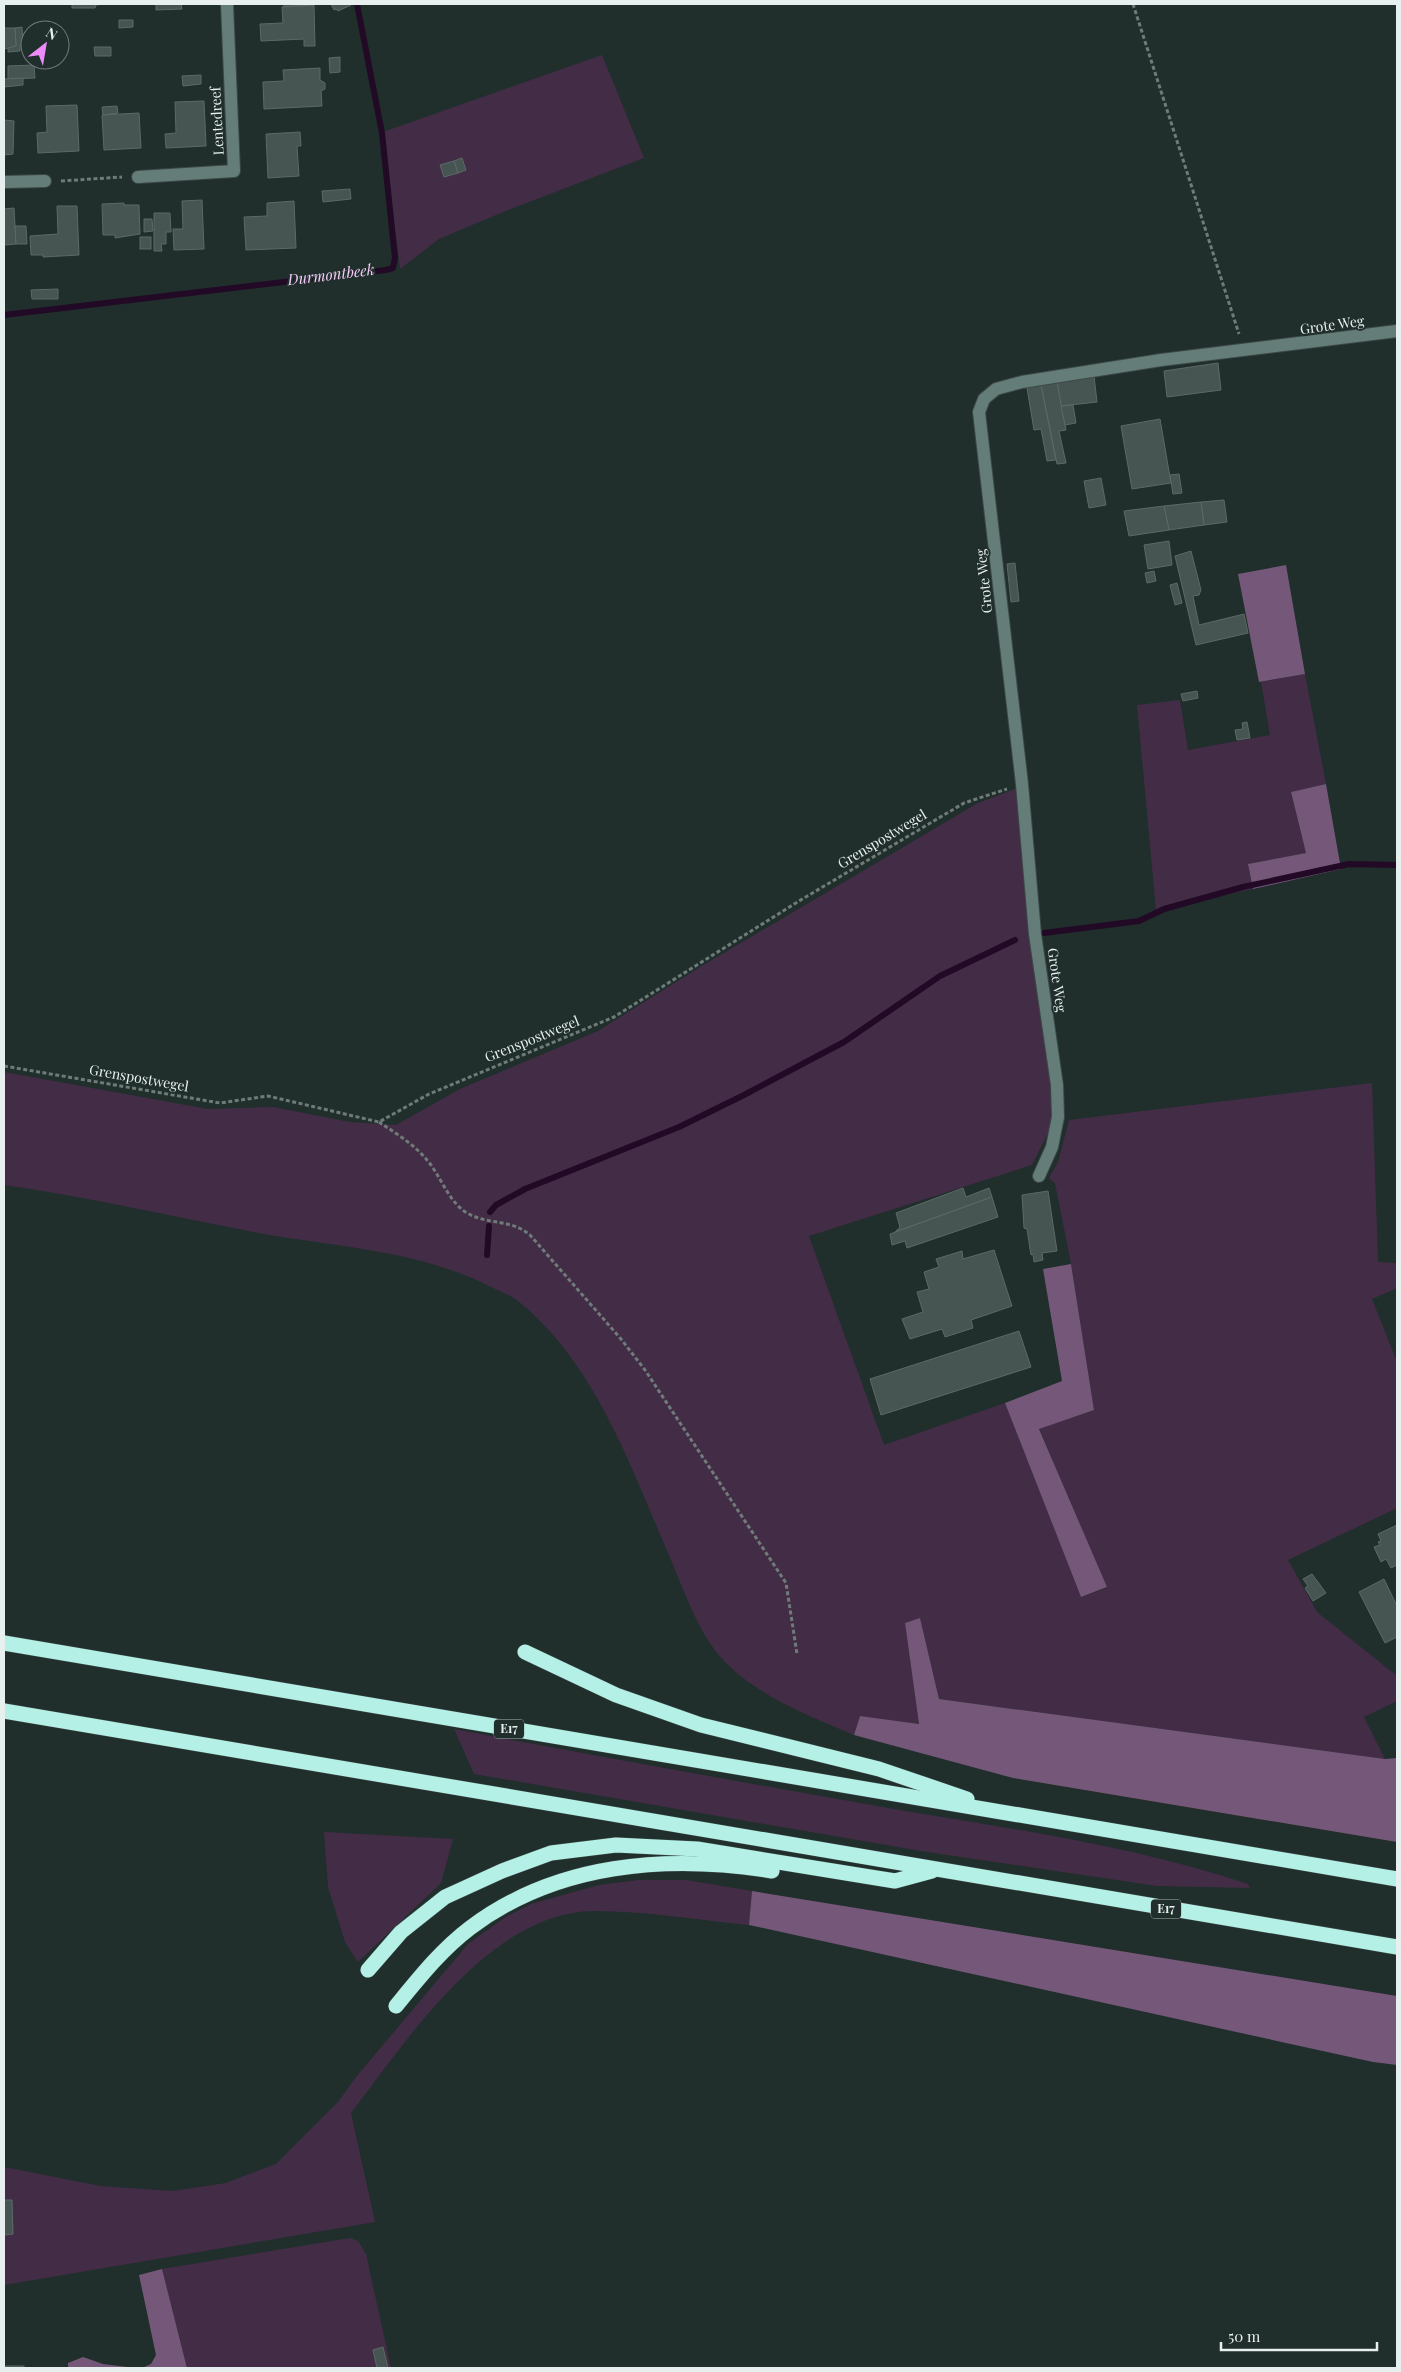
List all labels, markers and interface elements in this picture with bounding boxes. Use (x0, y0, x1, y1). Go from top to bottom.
north arrow (20, 20, 70, 70)
text: N (43, 23, 61, 44)
street label: Lentedreef (205, 85, 228, 156)
water label: Durmontbeek (285, 259, 376, 289)
street label: Grote Weg (1299, 311, 1366, 338)
street label: Grote Weg (971, 547, 996, 614)
street label: Grenspostwegel (834, 805, 930, 873)
street label: Grote Weg (1044, 947, 1071, 1014)
street label: Grenspostwegel (482, 1011, 582, 1066)
street label: Grenspostwegel (88, 1059, 190, 1096)
road number: E17 (494, 1720, 524, 1738)
road number: E17 (1151, 1900, 1181, 1918)
scale bar (1221, 2320, 1377, 2352)
text: 50 m (1228, 2326, 1261, 2346)

